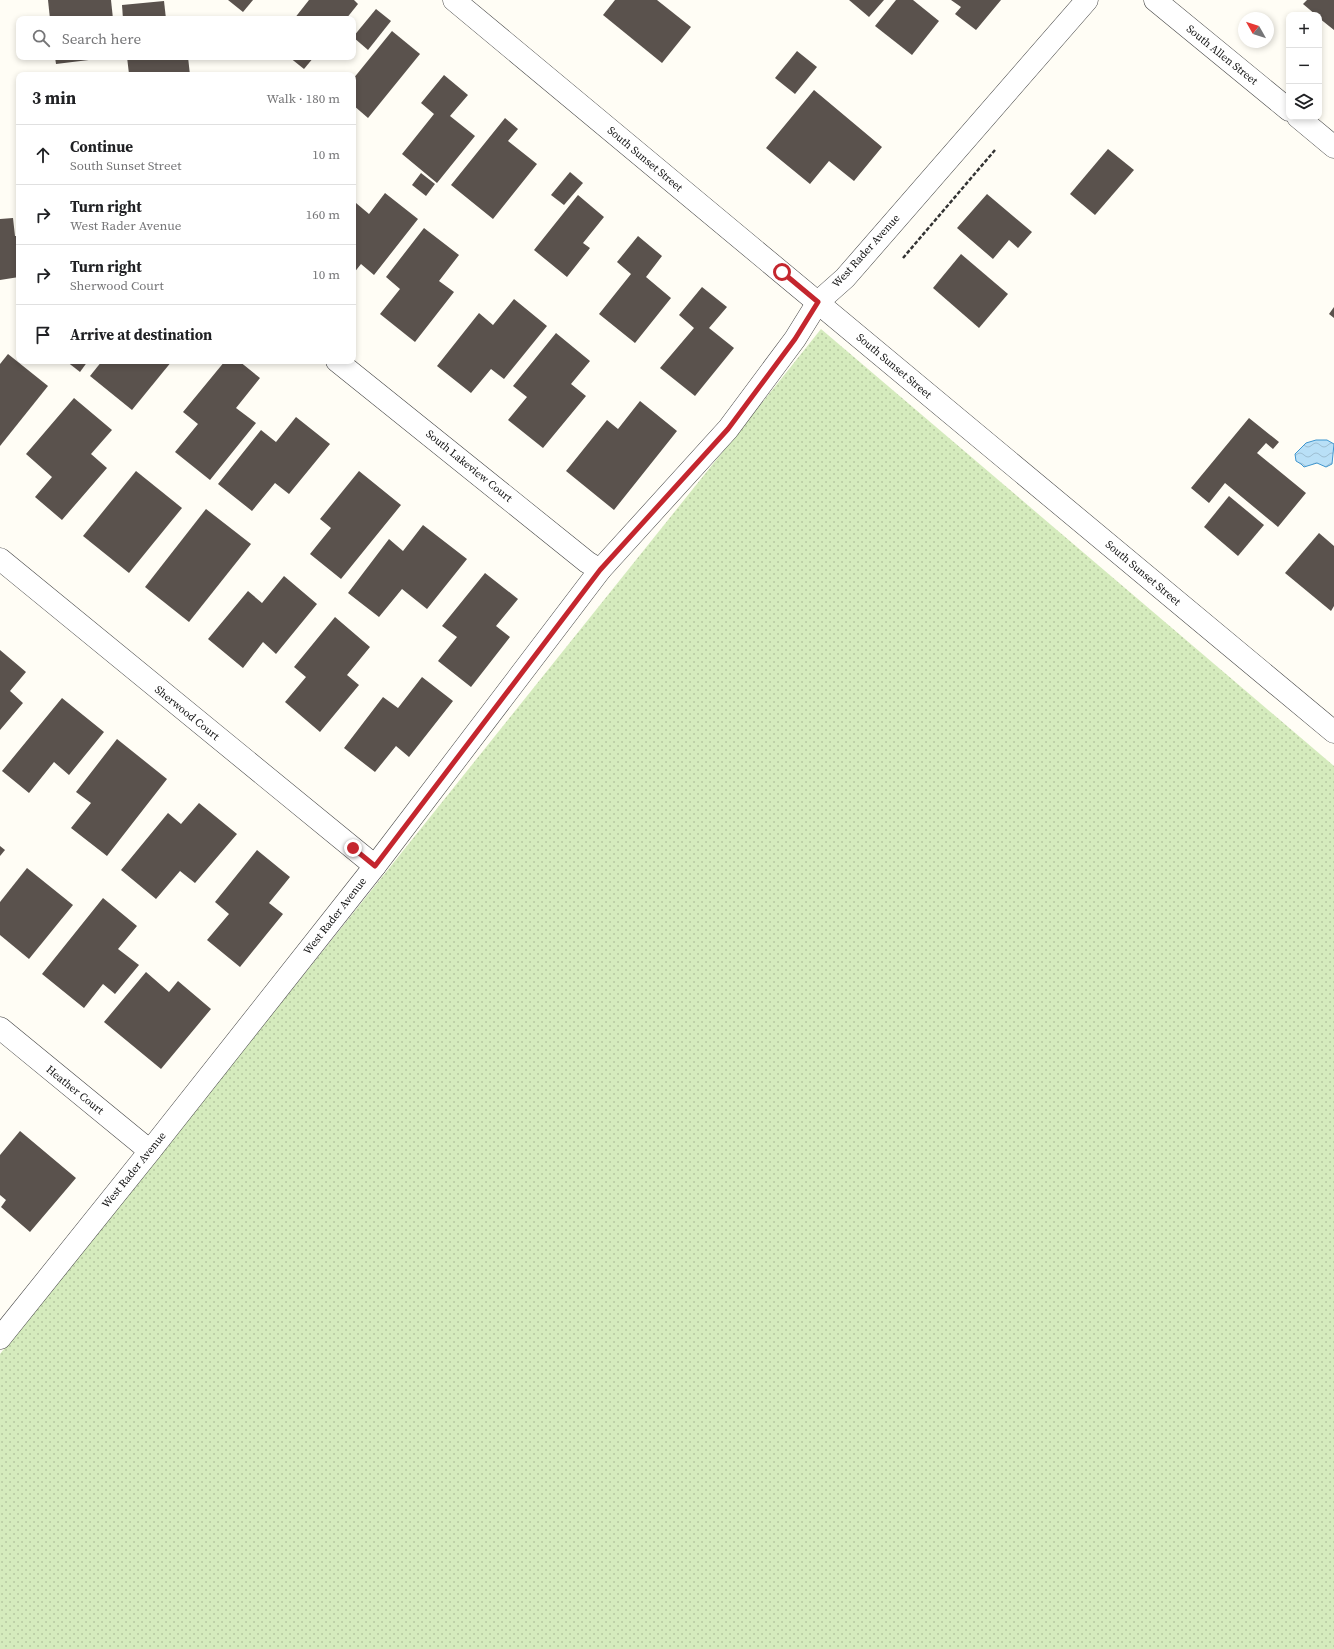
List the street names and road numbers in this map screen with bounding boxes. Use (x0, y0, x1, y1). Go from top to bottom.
street label: South Allen Street (1183, 22, 1261, 89)
street label: South Sunset Street (604, 123, 686, 195)
street label: West Rader Avenue (829, 211, 903, 291)
street label: South Sunset Street (853, 330, 935, 402)
street label: South Lakeview Court (423, 426, 516, 506)
street label: South Sunset Street (1102, 537, 1184, 609)
street label: Sherwood Court (151, 682, 223, 744)
street label: West Rader Avenue (300, 874, 370, 958)
street label: Heather Court (43, 1062, 107, 1118)
street label: West Rader Avenue (99, 1128, 170, 1211)

